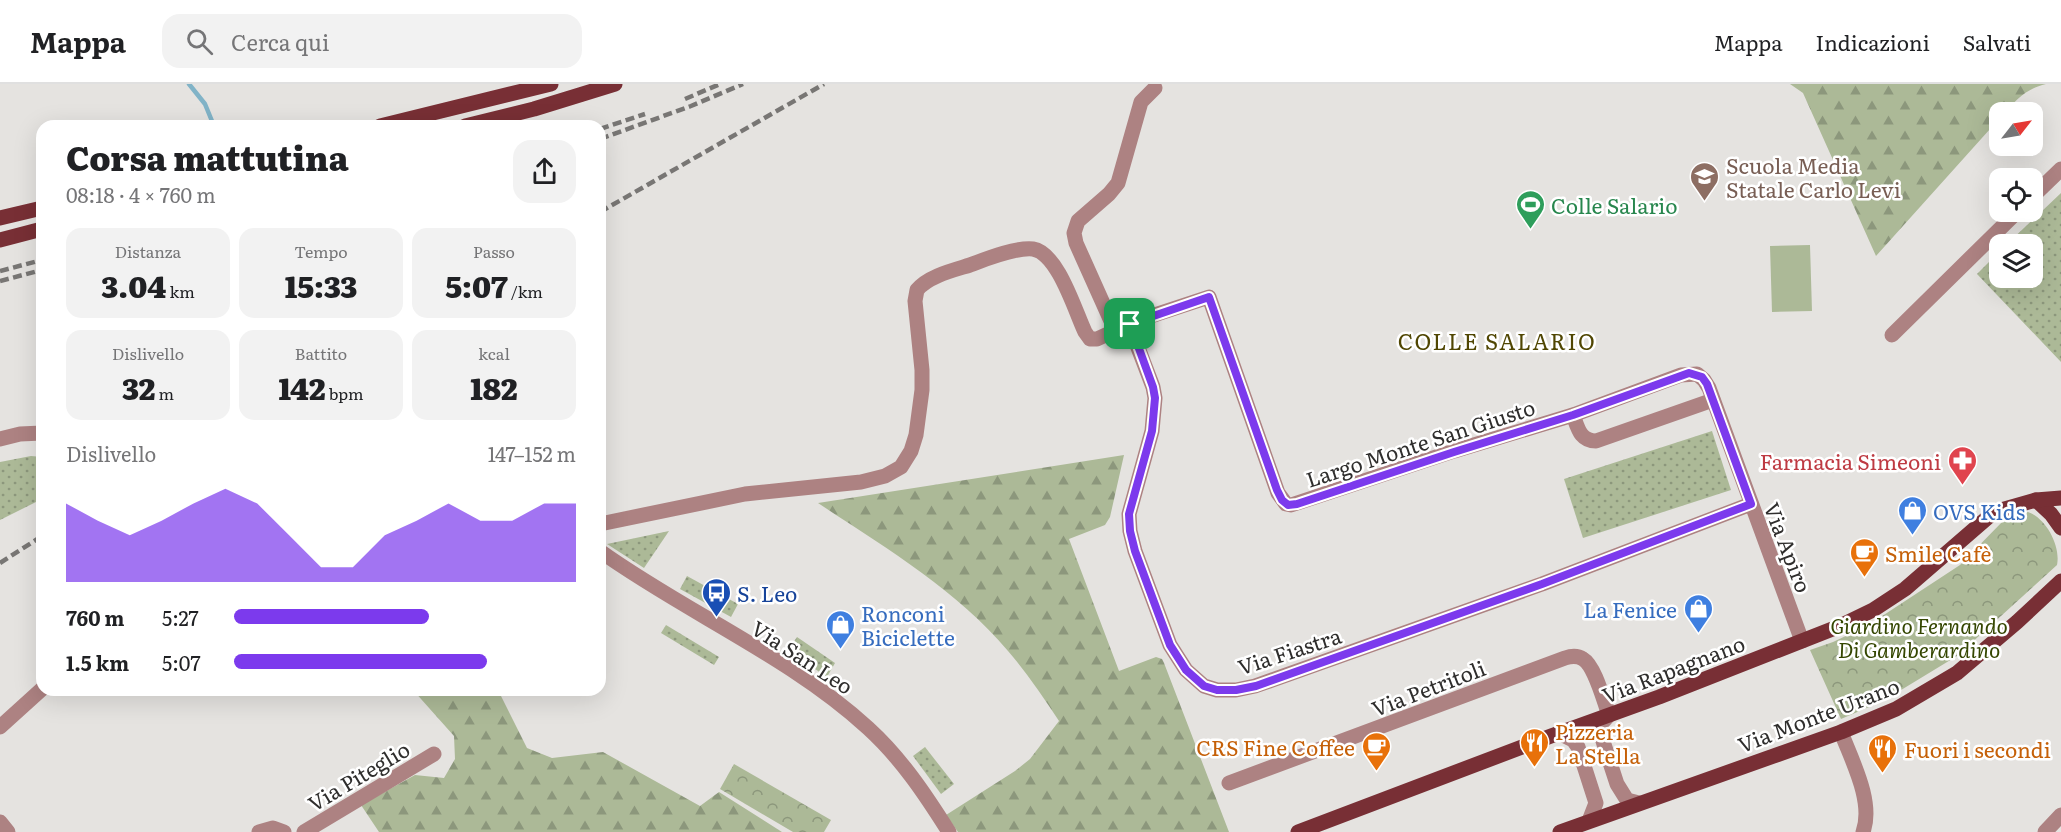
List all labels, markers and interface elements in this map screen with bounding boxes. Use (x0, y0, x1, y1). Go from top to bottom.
search box (162, 14, 582, 68)
text: Mappa (30, 20, 126, 62)
icon: search (183, 25, 216, 58)
text: Cerca qui (231, 25, 329, 58)
text: Mappa (1714, 26, 1783, 57)
text: Indicazioni (1816, 26, 1930, 57)
text: Salvati (1963, 26, 2031, 57)
north arrow (1989, 102, 2043, 156)
map controls (1989, 102, 2043, 288)
text: Corsa mattutina (66, 132, 349, 181)
button: share (513, 140, 576, 203)
place label: Scuola Media Statale Carlo Levi (1726, 149, 1901, 204)
school or university icon: Scuola Media Statale Carlo Levi (1689, 160, 1721, 202)
button: locate (1989, 168, 2043, 222)
text: 08:18 · 4 × 760 m (66, 179, 216, 209)
sports icon: Colle Salario (1514, 188, 1546, 230)
place label: Colle Salario (1551, 189, 1678, 220)
button: layers (1989, 234, 2043, 288)
text: Distanza (115, 239, 181, 263)
text: Tempo (294, 239, 348, 263)
text: Passo (473, 239, 515, 263)
text: 3.04 (101, 263, 166, 307)
text: 15:33 (285, 263, 357, 307)
text: 5:07 (445, 263, 508, 307)
text: km (166, 279, 195, 303)
text: /km (508, 279, 543, 303)
pin (1104, 298, 1155, 349)
icon: arrive (1113, 307, 1146, 340)
district label: COLLE SALARIO (1398, 324, 1596, 357)
text: Dislivello (112, 341, 184, 365)
text: Battito (295, 341, 347, 365)
text: kcal (478, 341, 510, 365)
text: 32 (122, 365, 155, 409)
text: 142 (278, 365, 326, 409)
text: 182 (470, 365, 518, 409)
text: m (155, 381, 174, 405)
text: bpm (326, 381, 364, 405)
street label: Largo Monte San Giusto (1301, 390, 1539, 494)
text: Dislivello (66, 438, 156, 468)
text: 147–152 m (488, 438, 576, 468)
pharmacy icon: Farmacia Simeoni (1946, 444, 1978, 486)
place label: Farmacia Simeoni (1760, 445, 1941, 476)
shop icon: OVS Kids (1896, 494, 1928, 536)
place label: OVS Kids (1933, 495, 2025, 526)
street label: Via Apiro (1758, 497, 1820, 597)
cafe icon: Smile Cafè (1848, 536, 1880, 578)
place label: Smile Cafè (1885, 537, 1992, 568)
bus stop icon: S. Leo (700, 576, 732, 618)
place label: S. Leo (737, 577, 797, 608)
shop icon: La Fenice (1682, 592, 1714, 634)
place label: La Fenice (1583, 593, 1677, 624)
place label: Ronconi Biciclette (861, 597, 955, 652)
text: 760 m (66, 602, 125, 632)
text: 5:27 (162, 602, 199, 632)
shop icon: Ronconi Biciclette (824, 608, 856, 650)
park label: Giardino Fernando Di Gamberardino (1830, 609, 2008, 664)
street label: Via San Leo (746, 611, 860, 701)
street label: Via Fiastra (1233, 618, 1345, 681)
street label: Via Rapagnano (1597, 627, 1749, 709)
text: 1.5 km (66, 647, 129, 677)
text: 5:07 (162, 647, 201, 677)
street label: Via Petritoli (1367, 651, 1489, 723)
street label: Via Monte Urano (1733, 669, 1903, 759)
place label: Pizzeria La Stella (1555, 715, 1641, 770)
restaurant icon: Pizzeria La Stella (1518, 726, 1550, 768)
cafe icon: CRS Fine Coffee (1360, 730, 1392, 772)
place label: CRS Fine Coffee (1196, 731, 1355, 762)
street label: Via Piteglio (301, 732, 415, 818)
restaurant icon: Fuori i secondi (1867, 732, 1899, 774)
place label: Fuori i secondi (1904, 733, 2051, 764)

